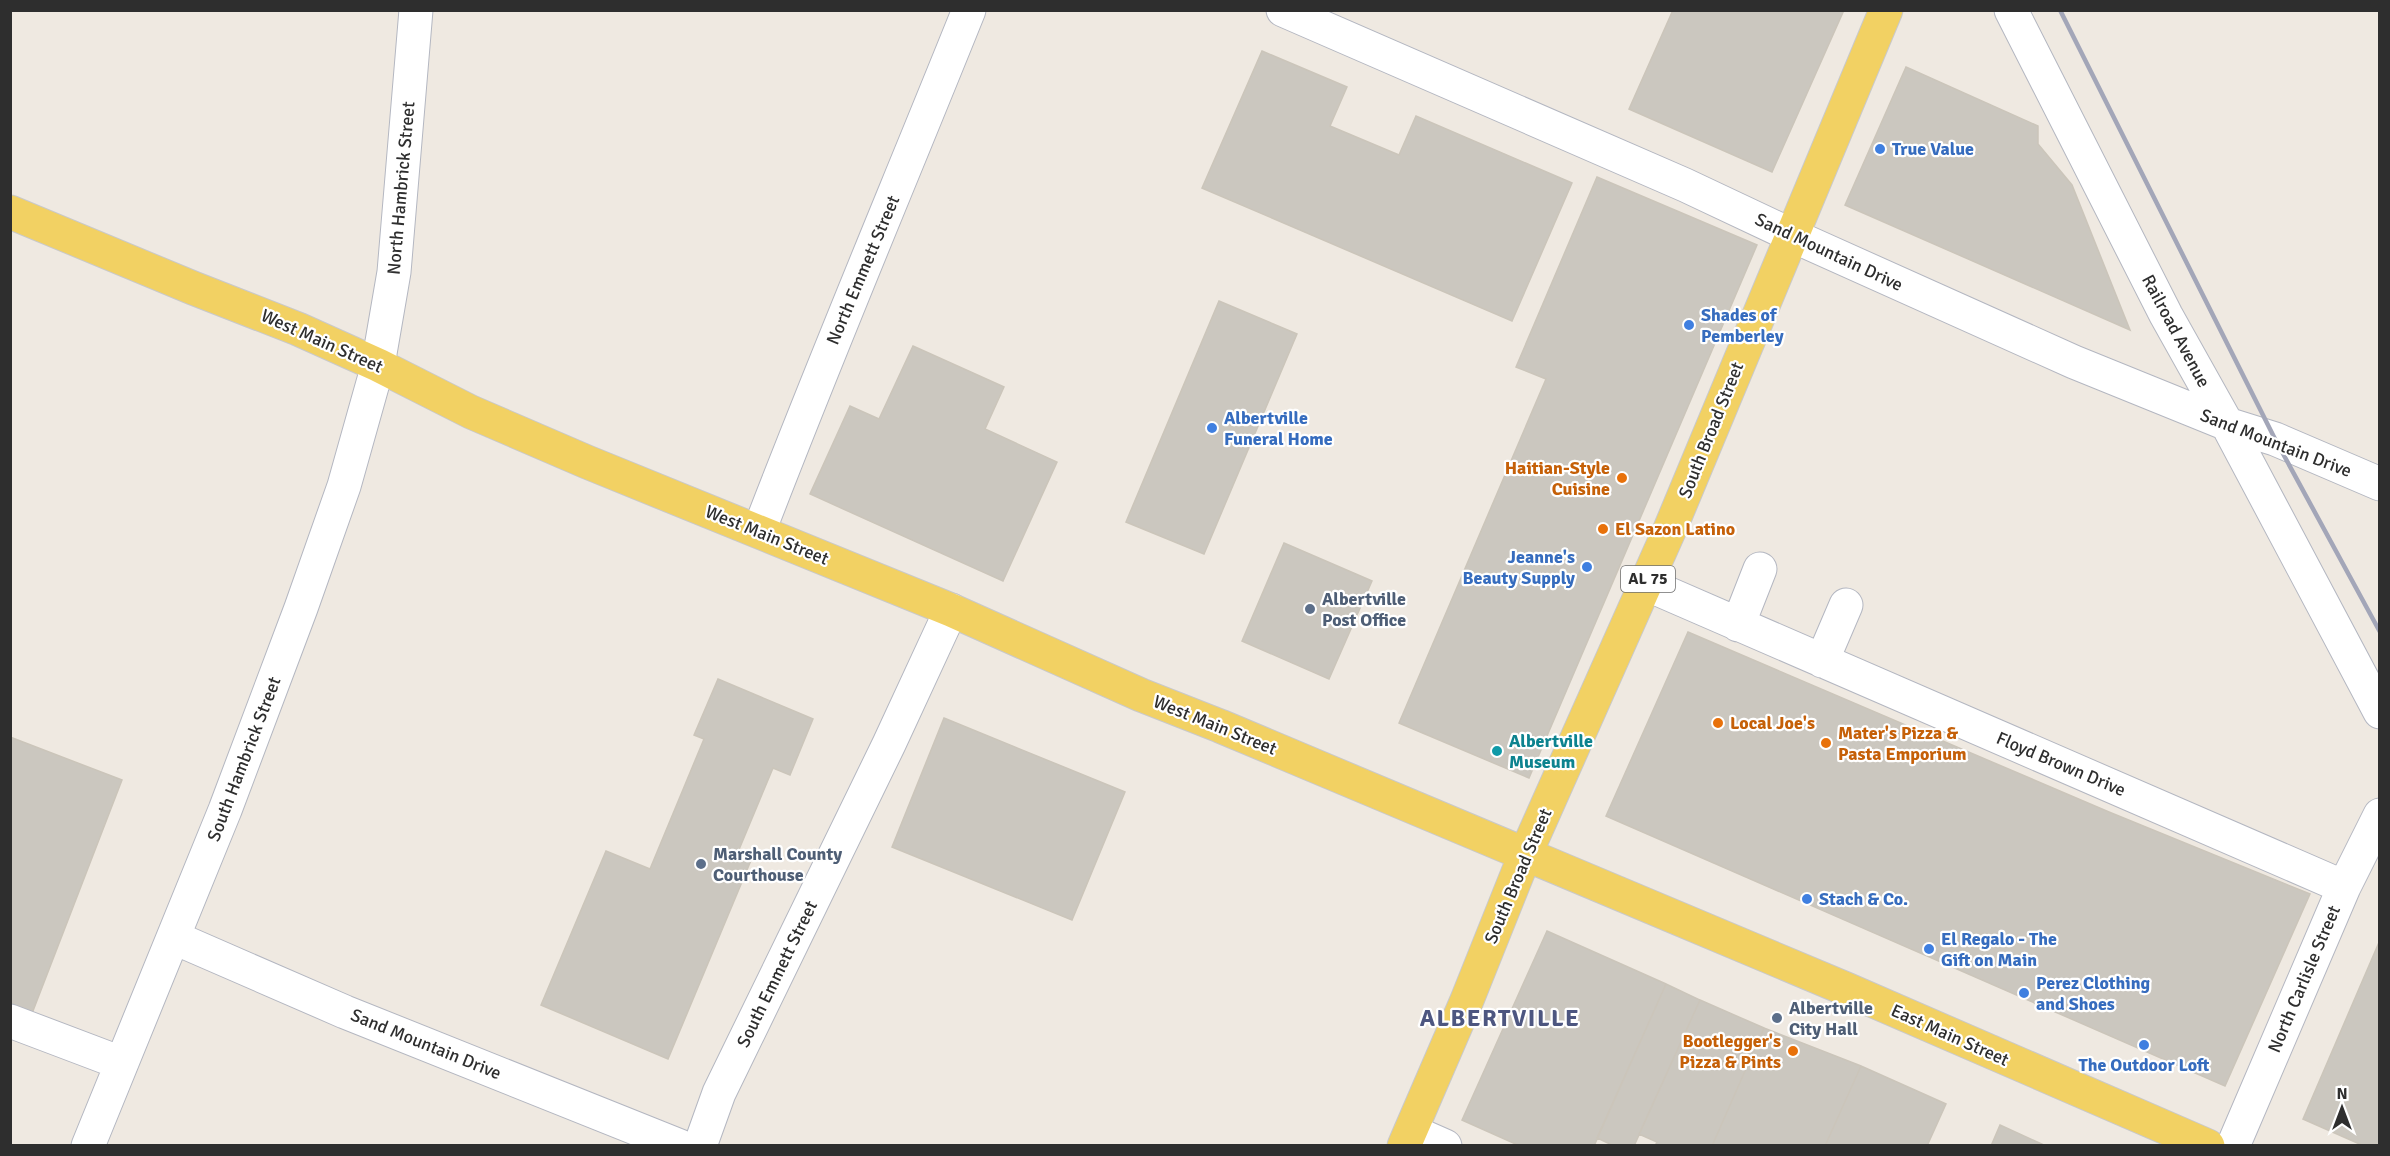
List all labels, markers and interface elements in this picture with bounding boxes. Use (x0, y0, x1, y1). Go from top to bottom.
street label: North Hambrick Street (382, 100, 420, 276)
place label: True Value (1892, 138, 1974, 160)
marker: True Value (1873, 142, 1887, 156)
street label: North Emmett Street (822, 192, 904, 348)
street label: Sand Mountain Drive (1752, 208, 1906, 296)
street label: Railroad Avenue (2137, 271, 2215, 391)
street label: West Main Street (258, 304, 386, 378)
place label: Shades of Pemberley (1701, 304, 1784, 347)
marker: Shades of Pemberley (1682, 318, 1696, 332)
street label: South Broad Street (1674, 359, 1748, 501)
street label: Sand Mountain Drive (2197, 404, 2355, 482)
place label: Albertville Funeral Home (1224, 407, 1333, 450)
marker: Albertville Funeral Home (1205, 421, 1219, 435)
place label: Haitian-Style Cuisine (1505, 457, 1610, 500)
marker: Haitian-Style Cuisine (1615, 471, 1629, 485)
street label: West Main Street (702, 500, 832, 570)
place label: El Sazon Latino (1615, 518, 1735, 540)
marker: El Sazon Latino (1596, 522, 1610, 536)
place label: Jeanne's Beauty Supply (1462, 546, 1575, 589)
marker: Jeanne's Beauty Supply (1580, 560, 1594, 574)
road number: AL 75 (1621, 566, 1675, 592)
place label: Albertville Post Office (1322, 588, 1406, 631)
marker: Albertville Post Office (1303, 602, 1317, 616)
street label: South Hambrick Street (202, 674, 286, 844)
street label: West Main Street (1150, 690, 1280, 760)
place label: Local Joe's (1730, 712, 1815, 734)
marker: Local Joe's (1711, 716, 1725, 730)
place label: Mater's Pizza & Pasta Emporium (1838, 722, 1967, 765)
street label: Floyd Brown Drive (1993, 727, 2129, 801)
place label: Albertville Museum (1509, 730, 1593, 773)
marker: Mater's Pizza & Pasta Emporium (1819, 736, 1833, 750)
marker: Albertville Museum (1490, 744, 1504, 758)
street label: South Broad Street (1480, 805, 1556, 947)
place label: Marshall County Courthouse (713, 843, 842, 886)
marker: Marshall County Courthouse (694, 857, 708, 871)
place label: Stach & Co. (1819, 888, 1908, 910)
marker: Stach & Co. (1800, 892, 1814, 906)
street label: South Emmett Street (732, 897, 822, 1051)
street label: North Carlisle Street (2263, 902, 2345, 1056)
place label: El Regalo - The Gift on Main (1941, 928, 2057, 971)
marker: El Regalo - The Gift on Main (1922, 942, 1936, 956)
place label: Perez Clothing and Shoes (2036, 972, 2151, 1015)
marker: Perez Clothing and Shoes (2017, 986, 2031, 1000)
place label: Albertville City Hall (1789, 997, 1873, 1040)
street label: East Main Street (1888, 999, 2012, 1071)
district label: ALBERTVILLE (1420, 1003, 1580, 1033)
street label: Sand Mountain Drive (348, 1004, 504, 1084)
marker: Albertville City Hall (1770, 1011, 1784, 1025)
place label: Bootlegger's Pizza & Pints (1679, 1030, 1781, 1073)
marker: The Outdoor Loft (2137, 1038, 2151, 1052)
marker: Bootlegger's Pizza & Pints (1786, 1044, 1800, 1058)
place label: The Outdoor Loft (2079, 1054, 2210, 1076)
north arrow (2312, 1078, 2372, 1138)
text: N (2336, 1084, 2348, 1104)

